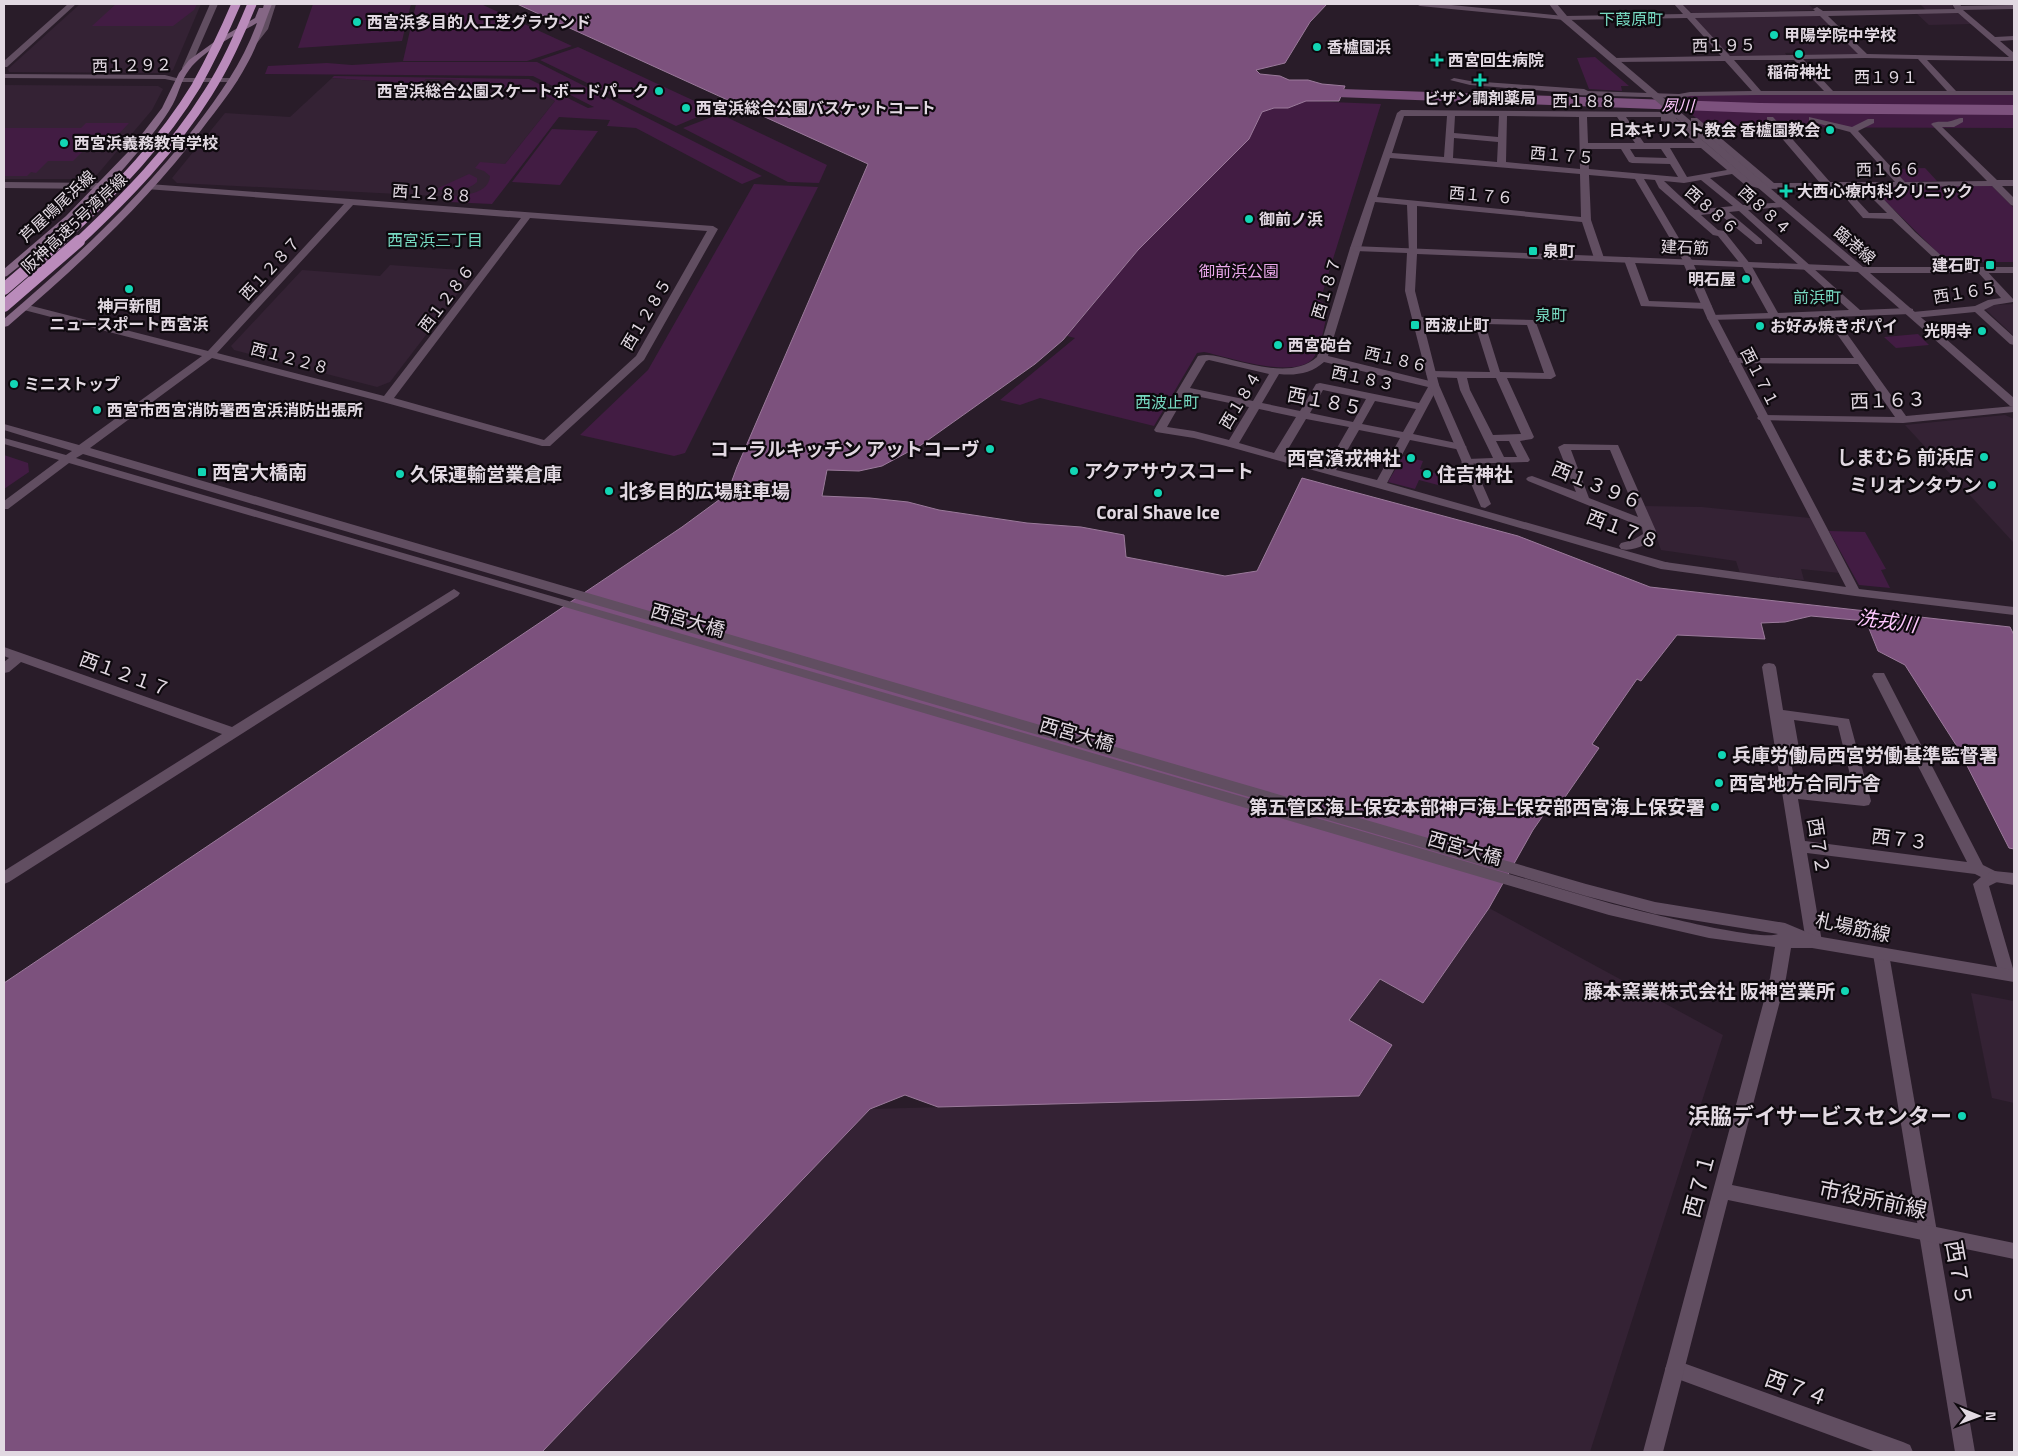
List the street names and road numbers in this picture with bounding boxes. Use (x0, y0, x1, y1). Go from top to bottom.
street label: 西１９５ (1692, 32, 1756, 58)
street label: 西１２９２ (92, 52, 172, 78)
street label: 西１９１ (1854, 65, 1918, 89)
street label: 西１８８ (1552, 89, 1616, 113)
street label: 西１７５ (1529, 140, 1595, 170)
street label: 西１６６ (1856, 156, 1920, 182)
street label: 芦屋鳴尾浜線 (14, 164, 100, 248)
street label: 阪神高速5号湾岸線 (16, 168, 132, 278)
street label: 西１２８８ (391, 178, 473, 208)
street label: 西１７６ (1448, 180, 1514, 210)
street label: 西８８６ (1680, 180, 1744, 240)
street label: 西８８４ (1733, 180, 1797, 240)
street label: 臨港線 (1829, 220, 1881, 270)
street label: 西１２８７ (234, 231, 306, 305)
street label: 建石筋 (1661, 234, 1709, 260)
street label: 西１８７ (1305, 254, 1347, 322)
street label: 西１２８６ (412, 259, 480, 337)
street label: 西１２８５ (615, 274, 677, 354)
street label: 西１６５ (1932, 275, 1998, 309)
street label: 西１２２８ (248, 336, 332, 380)
street label: 西１８６ (1362, 340, 1430, 378)
street label: 西１７１ (1735, 343, 1785, 411)
street label: 西１８３ (1329, 360, 1397, 396)
street label: 西１８４ (1213, 366, 1267, 434)
street label: 西１８５ (1285, 379, 1365, 422)
street label: 西１６３ (1849, 384, 1926, 415)
street label: 西１３９６ (1548, 453, 1647, 516)
street label: 西１７８ (1582, 501, 1664, 556)
street label: 西宮大橋 (648, 595, 729, 644)
street label: 西１２１７ (76, 644, 175, 703)
street label: 西宮大橋 (1037, 709, 1118, 758)
street label: 西７２ (1801, 815, 1838, 876)
street label: 西７３ (1870, 821, 1930, 856)
street label: 西宮大橋 (1425, 823, 1506, 872)
street label: 札場筋線 (1813, 904, 1893, 949)
street label: 西７１ (1674, 1149, 1724, 1221)
street label: 市役所前線 (1816, 1171, 1930, 1227)
street label: 西７５ (1937, 1238, 1981, 1308)
street label: 西７４ (1760, 1361, 1834, 1415)

